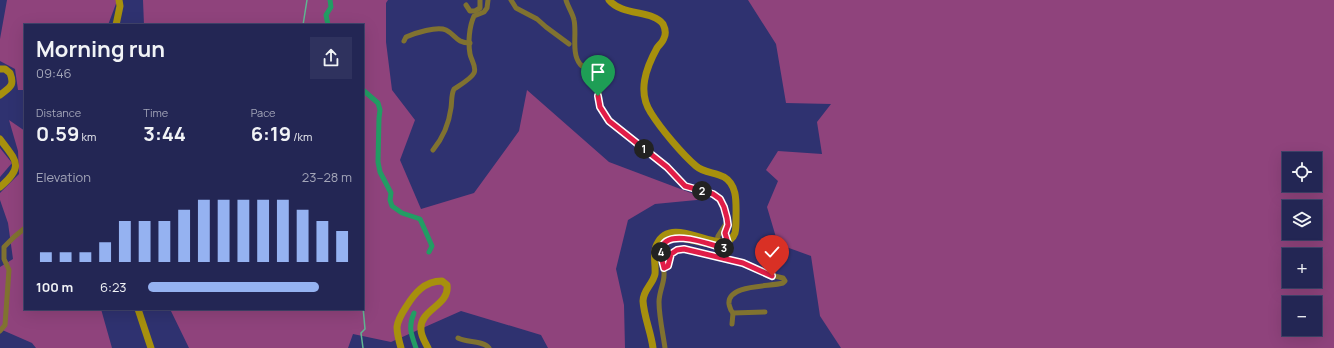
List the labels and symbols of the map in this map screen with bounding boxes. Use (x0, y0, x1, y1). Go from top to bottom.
pin (581, 55, 615, 96)
pin: 1 (634, 139, 654, 159)
pin: 2 (692, 181, 712, 201)
pin (755, 235, 789, 276)
pin: 3 (714, 238, 734, 258)
pin: 4 (651, 242, 671, 262)

